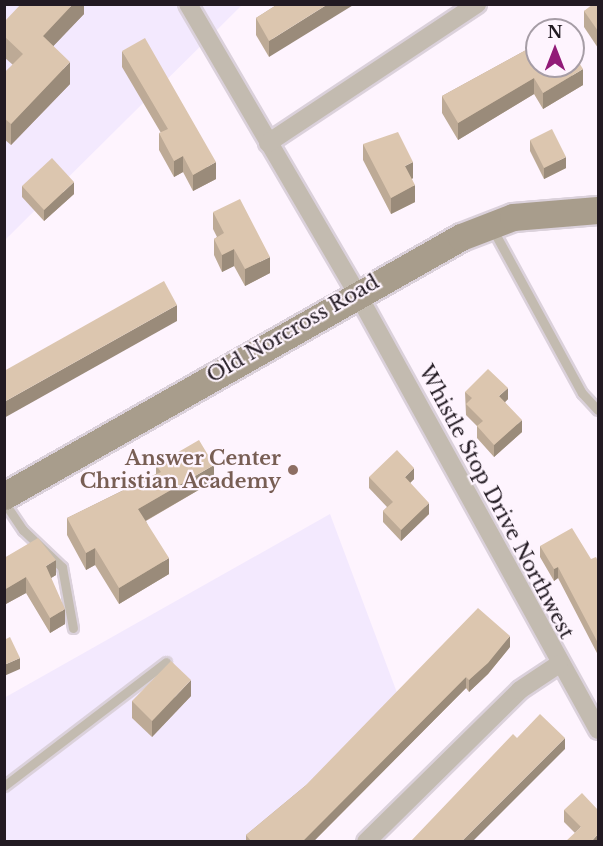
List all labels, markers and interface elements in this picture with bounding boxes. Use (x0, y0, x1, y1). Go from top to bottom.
north arrow (525, 18, 585, 78)
text: N (547, 22, 563, 42)
street label: Old Norcross Road (203, 270, 383, 388)
street label: Whistle Stop Drive Northwest (414, 361, 578, 643)
place label: Answer Center Christian Academy (79, 446, 281, 493)
marker: Answer Center Christian Academy (286, 463, 300, 477)

